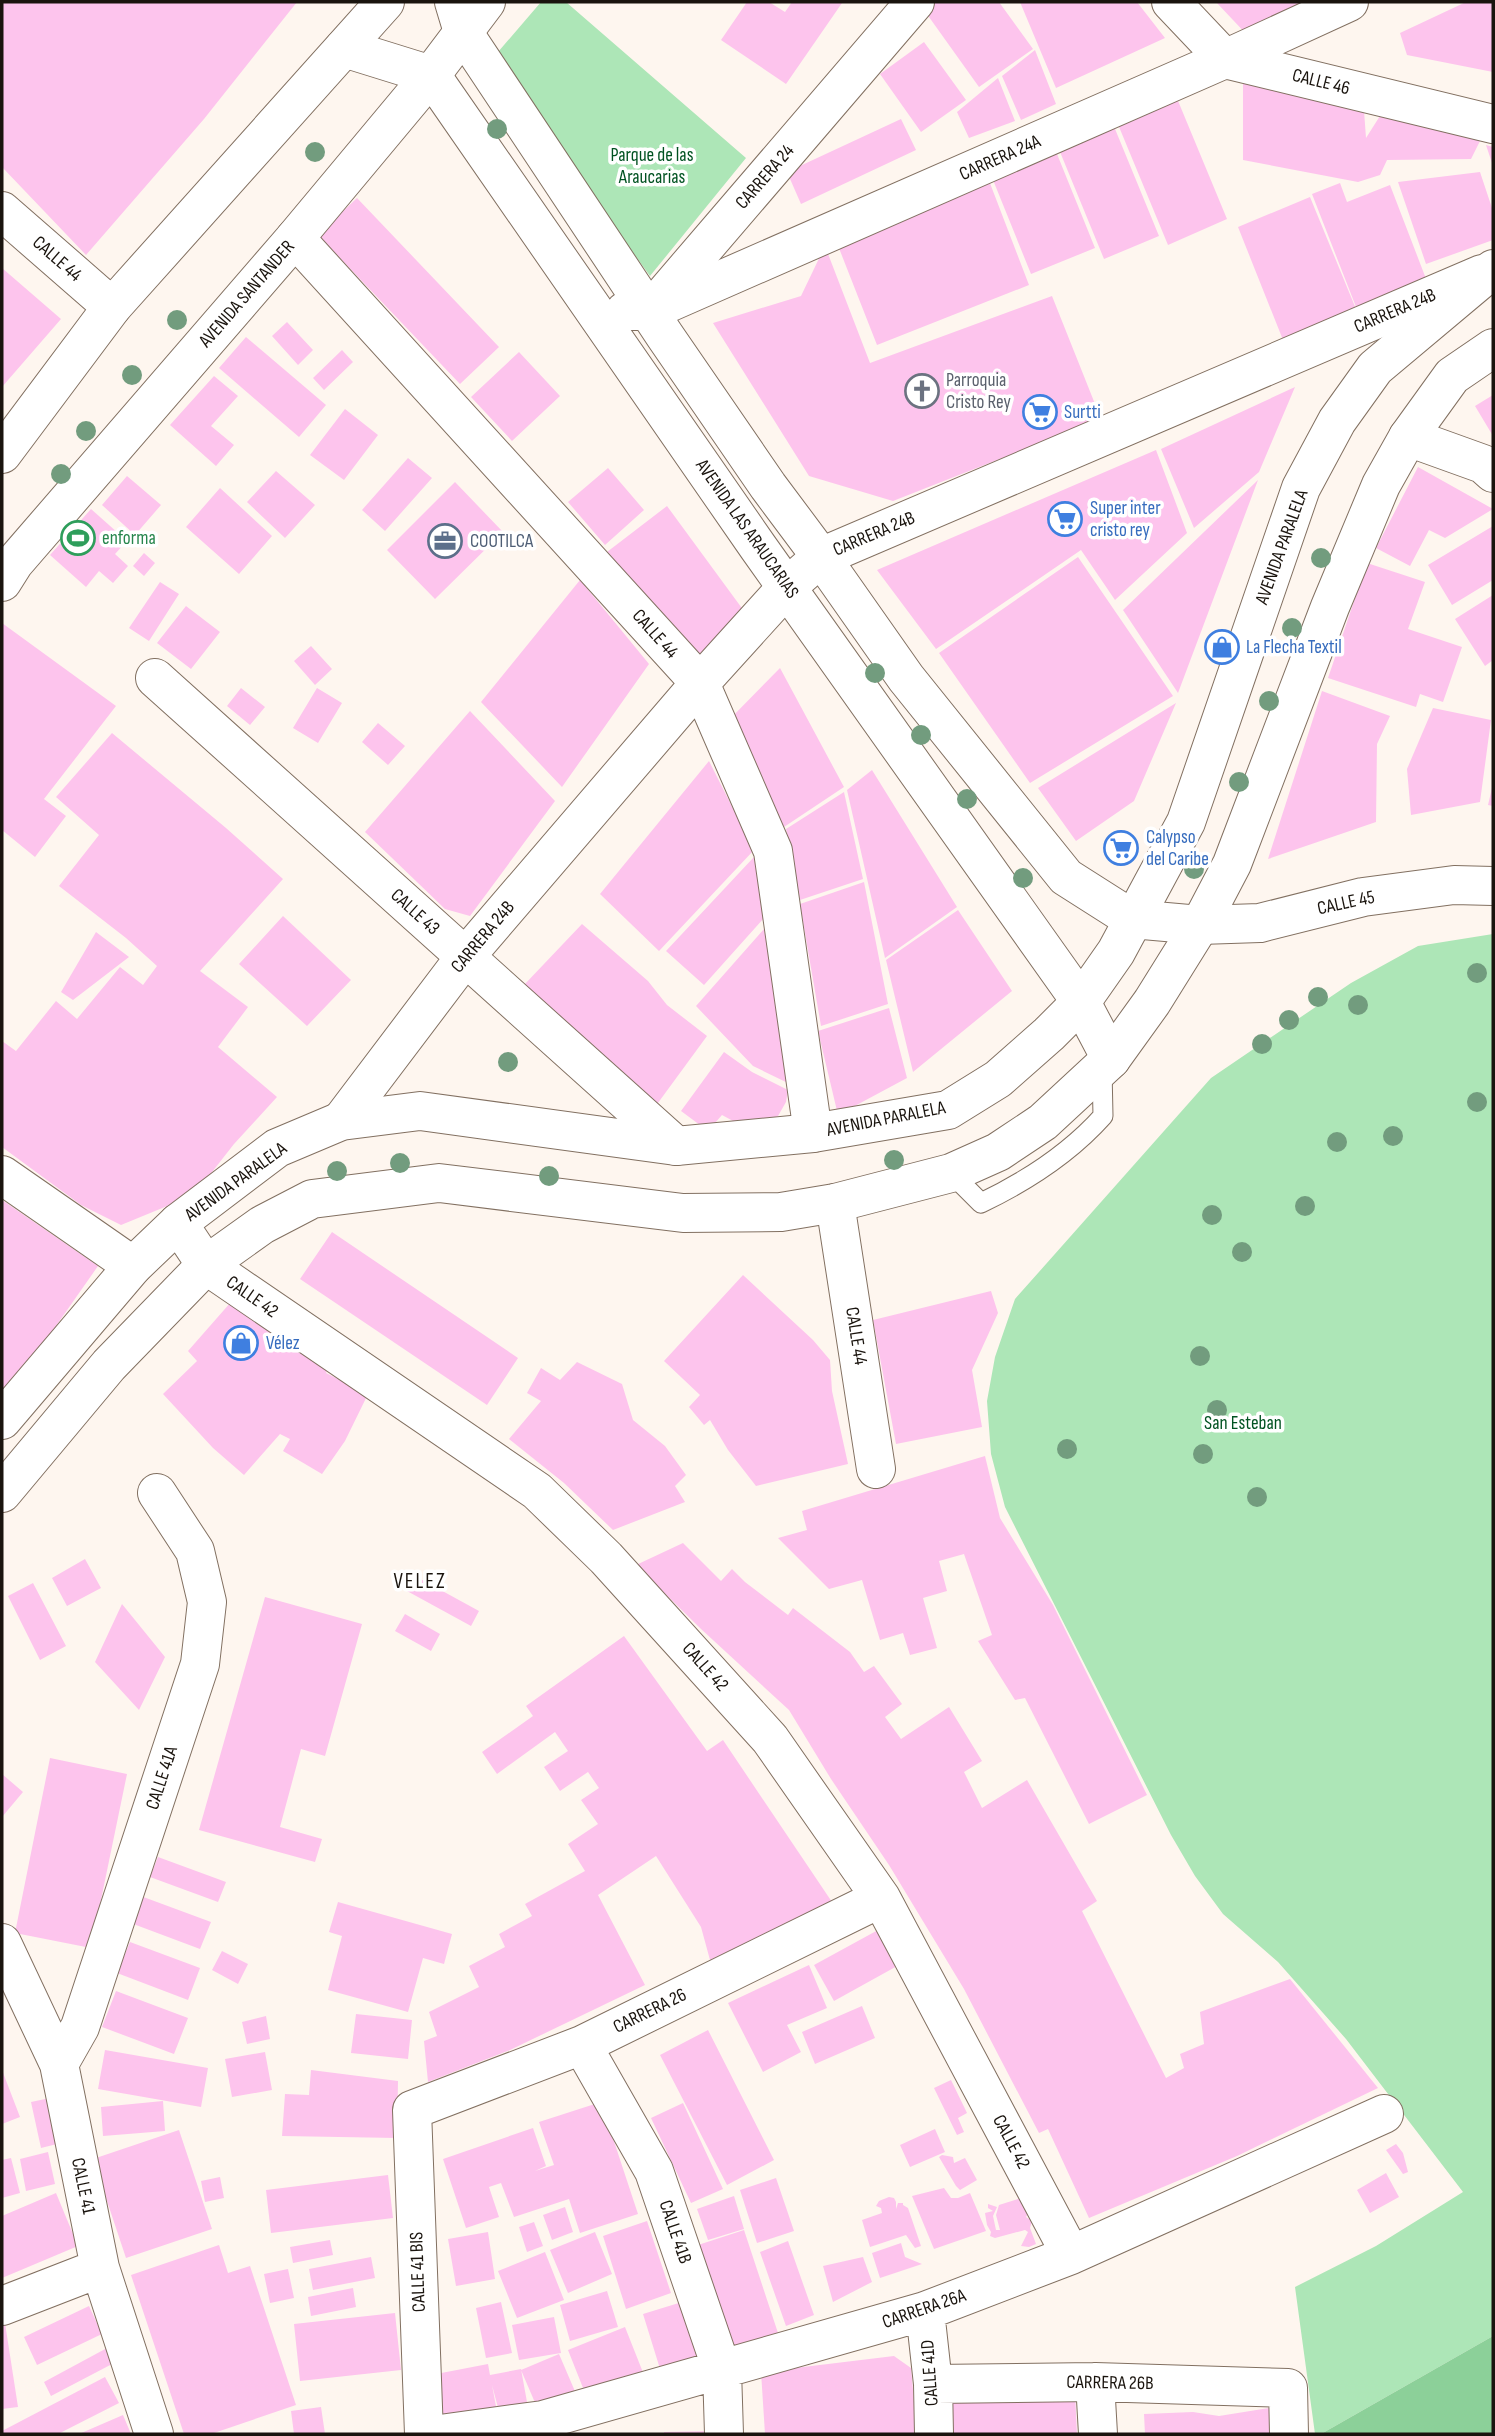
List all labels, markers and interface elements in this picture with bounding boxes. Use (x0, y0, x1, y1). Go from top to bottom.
street label: CALLE 46 (1290, 64, 1352, 100)
street label: CARRERA 24A (956, 130, 1045, 186)
street label: CARRERA 24 (731, 140, 799, 214)
park label: Parque de las Araucarias (611, 144, 694, 189)
street label: CALLE 44 (27, 231, 87, 287)
street label: AVENIDA SANTANDER (194, 236, 300, 353)
street label: CARRERA 24B (1351, 283, 1439, 339)
place label: Parroquia Cristo Rey (946, 369, 1012, 414)
church icon: Parroquia Cristo Rey (903, 372, 941, 410)
supermarket icon: Surtti (1021, 393, 1059, 431)
place label: Surtti (1064, 401, 1101, 424)
street label: AVENIDA LAS ARAUCARIAS (690, 454, 804, 603)
street label: AVENIDA PARALELA (1250, 486, 1314, 608)
place label: Super inter cristo rey (1090, 497, 1161, 542)
supermarket icon: Super inter cristo rey (1046, 500, 1084, 538)
street label: CARRERA 24B (830, 506, 918, 562)
sports icon: enforma (59, 519, 97, 557)
office icon: COOTILCA (426, 522, 464, 560)
place label: enforma (102, 527, 156, 550)
place label: COOTILCA (470, 530, 534, 553)
street label: CALLE 44 (627, 605, 683, 663)
shop icon: La Flecha Textil (1203, 628, 1241, 666)
place label: La Flecha Textil (1246, 636, 1342, 659)
place label: Calypso del Caribe (1146, 826, 1209, 871)
supermarket icon: Calypso del Caribe (1102, 829, 1140, 867)
street label: CALLE 43 (386, 884, 444, 940)
street label: CALLE 45 (1315, 886, 1377, 920)
street label: CARRERA 24B (446, 896, 520, 978)
street label: AVENIDA PARALELA (824, 1096, 948, 1142)
street label: AVENIDA PARALELA (180, 1137, 292, 1227)
street label: CALLE 42 (222, 1271, 282, 1323)
street label: CALLE 44 (840, 1305, 872, 1367)
shop icon: Vélez (222, 1324, 260, 1362)
place label: Vélez (266, 1332, 300, 1355)
park label: San Esteban (1204, 1412, 1282, 1435)
district label: VELEZ (393, 1569, 447, 1594)
street label: CALLE 42 (677, 1638, 733, 1696)
street label: CALLE 41A (141, 1743, 183, 1813)
street label: CARRERA 26 (610, 1983, 690, 2039)
street label: CALLE 42 (987, 2111, 1035, 2173)
street label: CALLE 41 (66, 2156, 100, 2217)
street label: CALLE 41B (653, 2197, 697, 2267)
street label: CALLE 41 BIS (405, 2231, 431, 2313)
street label: CARRERA 26A (879, 2284, 970, 2334)
street label: CALLE 41D (916, 2339, 944, 2407)
street label: CARRERA 26B (1066, 2371, 1154, 2395)

